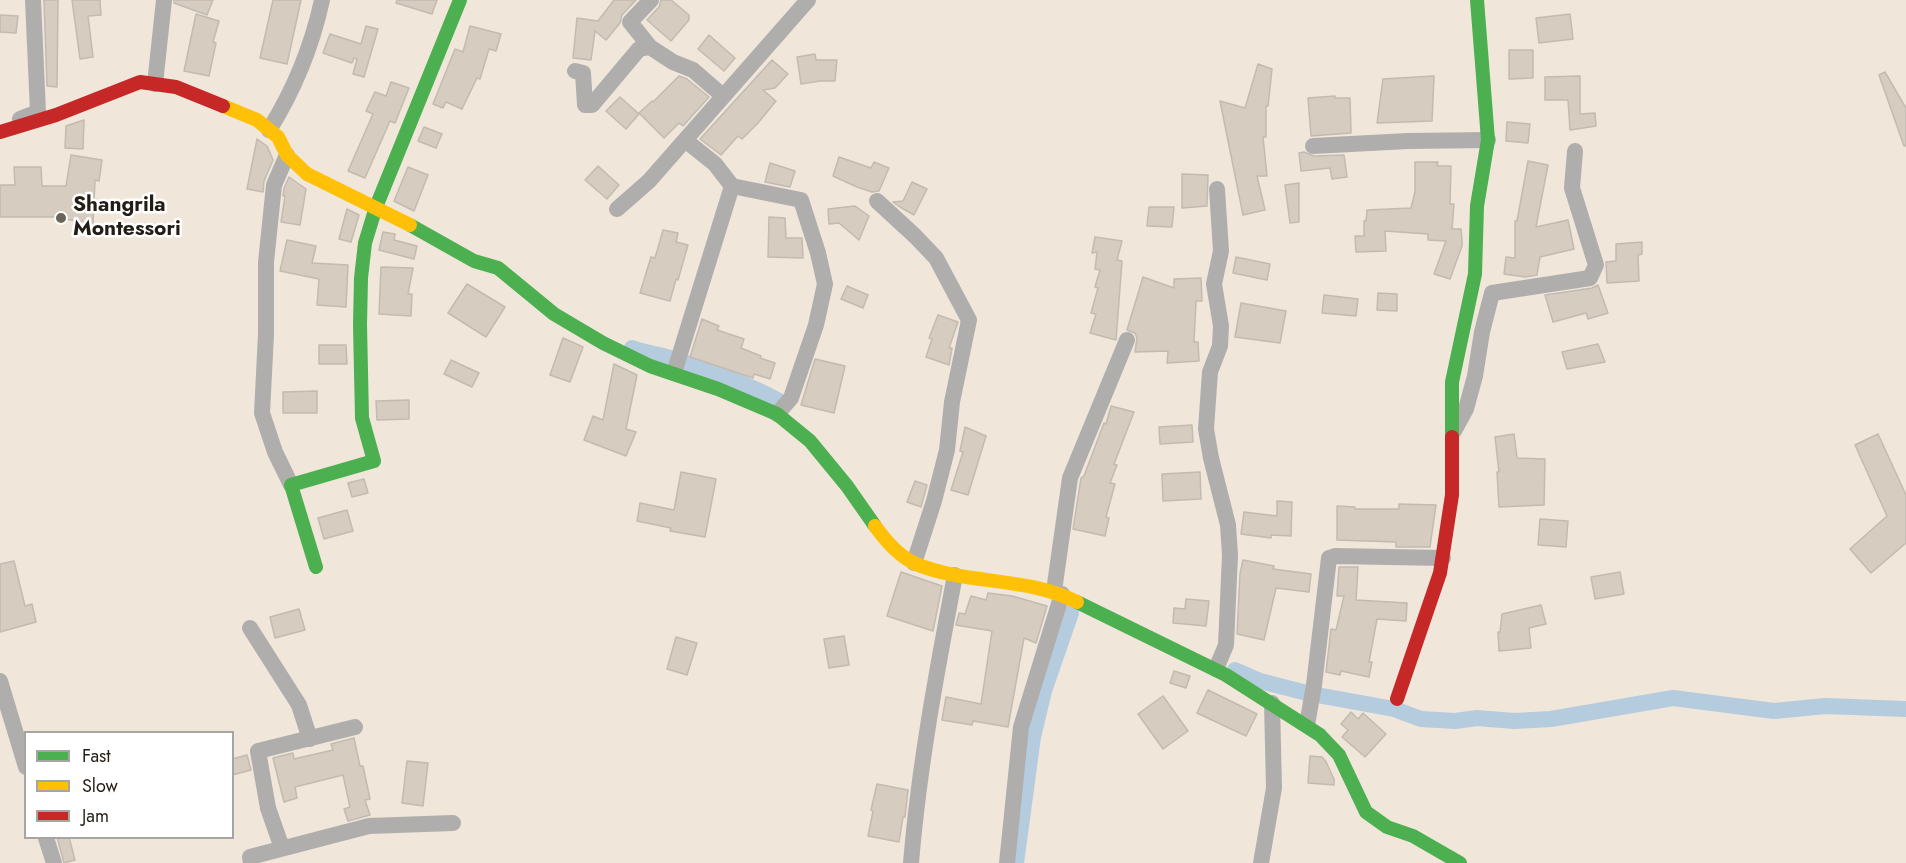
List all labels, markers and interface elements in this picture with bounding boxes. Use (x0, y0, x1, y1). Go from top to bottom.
place label: Shangrila Montessori (73, 193, 181, 243)
marker: Shangrila Montessori (54, 211, 68, 225)
legend (24, 731, 234, 839)
text: Fast (82, 743, 111, 769)
text: Slow (82, 773, 118, 799)
text: Jam (82, 803, 109, 829)

